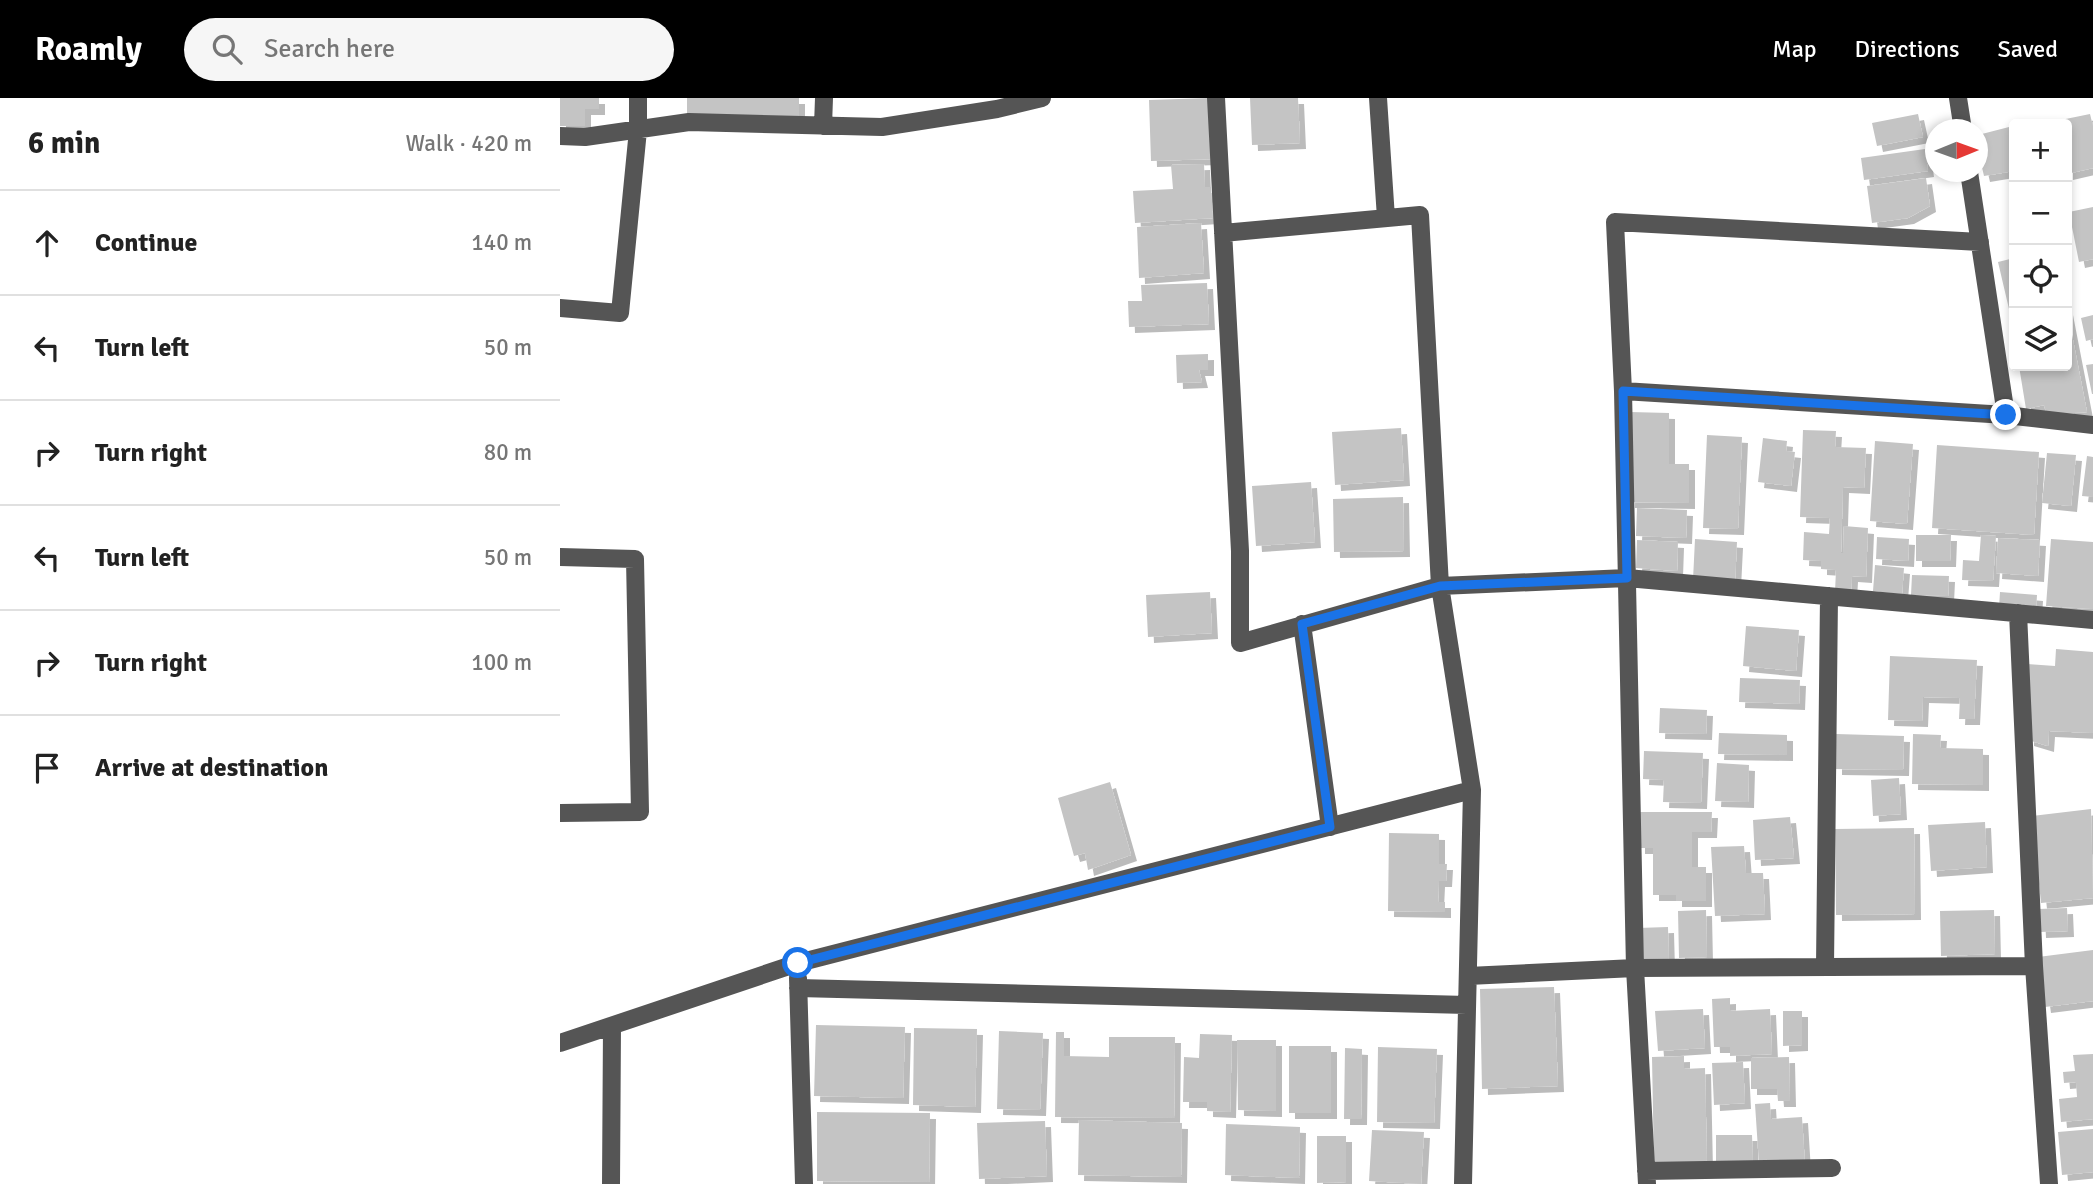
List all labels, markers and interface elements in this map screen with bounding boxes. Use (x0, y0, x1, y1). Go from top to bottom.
search box (184, 18, 674, 81)
text: Roamly (35, 29, 142, 70)
icon: search (208, 30, 246, 68)
text: Search here (264, 33, 395, 65)
text: Map (1772, 34, 1817, 64)
text: Directions (1855, 34, 1960, 64)
text: Saved (1998, 34, 2058, 64)
north arrow (1925, 119, 1988, 182)
map controls (2009, 119, 2072, 371)
button: + (2009, 119, 2072, 182)
text: 6 min (28, 125, 100, 162)
text: Walk · 420 m (406, 129, 532, 158)
button: − (2009, 182, 2072, 245)
icon: ahead (28, 224, 66, 262)
text: Continue (95, 227, 197, 259)
text: 140 m (471, 228, 532, 257)
button: locate (2009, 245, 2072, 308)
button: layers (2009, 308, 2072, 371)
icon: left (28, 329, 66, 367)
text: Turn left (95, 332, 189, 364)
text: 50 m (484, 333, 532, 362)
route end (1990, 399, 2021, 430)
icon: right (28, 434, 66, 472)
text: Turn right (95, 437, 207, 469)
text: 80 m (484, 438, 532, 467)
icon: left (28, 539, 66, 577)
text: Turn left (95, 542, 189, 574)
text: 50 m (484, 543, 532, 572)
icon: right (28, 644, 66, 682)
text: Turn right (95, 647, 207, 679)
text: 100 m (471, 648, 532, 677)
icon: arrive (28, 749, 66, 787)
text: Arrive at destination (95, 752, 328, 784)
route start (782, 947, 813, 978)

